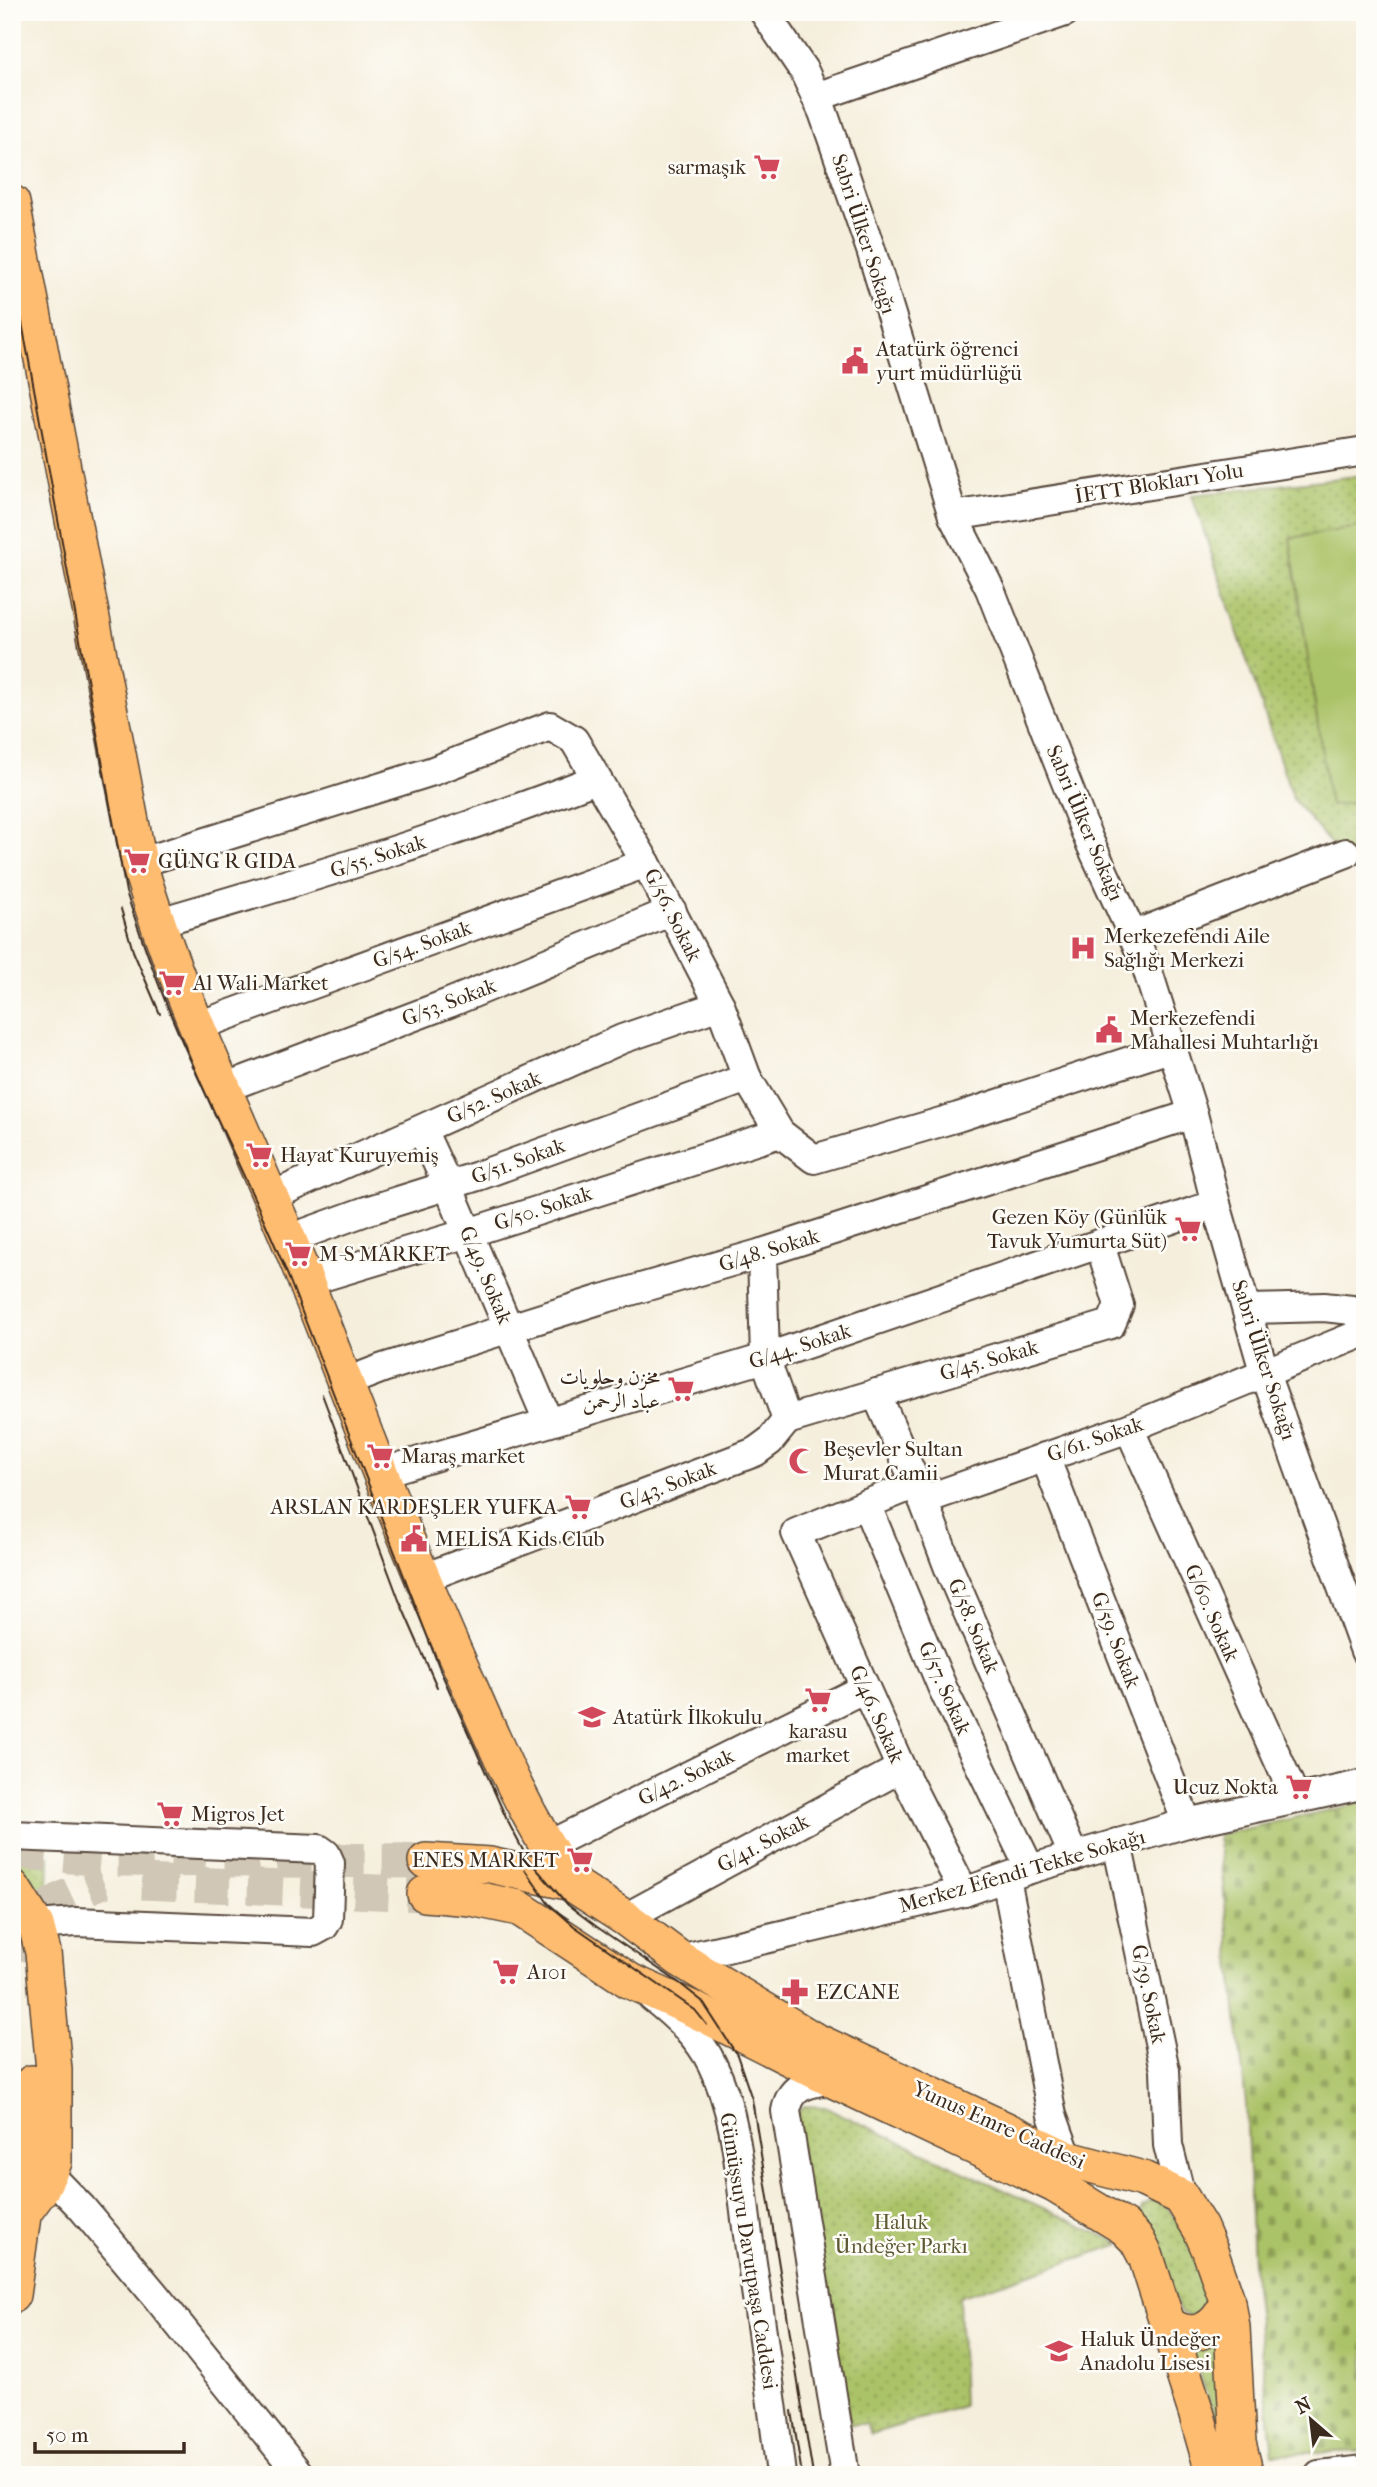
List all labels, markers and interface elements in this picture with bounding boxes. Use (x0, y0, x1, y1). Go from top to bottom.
street label: Sabri Ülker Sokağı (827, 151, 901, 317)
supermarket icon: sarmaşık (752, 152, 782, 182)
place label: sarmaşık (668, 155, 746, 179)
place label: Atatürk öğrenci yurt müdürlüğü (875, 337, 1022, 385)
public building icon: Atatürk öğrenci yurt müdürlüğü (840, 346, 870, 376)
street label: İETT Blokları Yolu (1073, 458, 1245, 508)
street label: Sabri Ülker Sokağı (1041, 742, 1129, 904)
street label: G/55. Sokak (327, 829, 429, 883)
supermarket icon: GÜNG R GIDA (122, 846, 152, 876)
place label: GÜNG R GIDA (158, 849, 297, 873)
street label: G/56. Sokak (639, 864, 707, 966)
street label: G/54. Sokak (369, 915, 475, 973)
place label: Merkezefendi Aile Sağlığı Merkezi (1104, 924, 1270, 972)
hospital icon: Merkezefendi Aile Sağlığı Merkezi (1068, 933, 1098, 963)
supermarket icon: Al Wali Market (157, 968, 187, 998)
place label: Al Wali Market (192, 971, 329, 995)
street label: G/53. Sokak (399, 973, 500, 1031)
place label: Merkezefendi Mahallesi Muhtarlığı (1130, 1006, 1319, 1054)
public building icon: Merkezefendi Mahallesi Muhtarlığı (1094, 1015, 1124, 1045)
street label: G/52. Sokak (443, 1065, 545, 1129)
street label: G/51. Sokak (468, 1133, 568, 1189)
supermarket icon: Hayat Kuruyemiş (244, 1140, 274, 1170)
place label: Hayat Kuruyemiş (280, 1143, 439, 1167)
street label: G/50. Sokak (491, 1181, 595, 1235)
place label: Gezen Köy (Günlük Tavuk Yumurta Süt) (987, 1205, 1167, 1253)
supermarket icon: Gezen Köy (Günlük Tavuk Yumurta Süt) (1173, 1214, 1203, 1244)
street label: G/49. Sokak (455, 1222, 517, 1328)
street label: G/48. Sokak (716, 1223, 822, 1277)
supermarket icon: M-S MARKET (283, 1239, 313, 1269)
place label: M-S MARKET (319, 1242, 450, 1266)
street label: Sabri Ülker Sokağı (1227, 1277, 1301, 1443)
street label: G/44. Sokak (746, 1318, 854, 1374)
street label: G/45. Sokak (937, 1334, 1041, 1386)
place label: مخزن وحلويات عباد الرحمن (560, 1365, 660, 1415)
supermarket icon: مخزن وحلويات عباد الرحمن (666, 1374, 696, 1404)
street label: G/61. Sokak (1044, 1411, 1146, 1467)
place label: Beşevler Sultan Murat Camii (823, 1437, 963, 1485)
supermarket icon: Maraş market (365, 1441, 395, 1471)
place label: Maraş market (401, 1444, 526, 1468)
mosque icon: Beşevler Sultan Murat Camii (787, 1446, 817, 1476)
street label: G/43. Sokak (616, 1456, 720, 1514)
supermarket icon: ARSLAN KARDEŞLER YUFKA (563, 1492, 593, 1522)
place label: ARSLAN KARDEŞLER YUFKA (269, 1495, 557, 1519)
public building icon: MELİSA Kids Club (399, 1524, 429, 1554)
place label: MELİSA Kids Club (435, 1527, 604, 1551)
street label: G/60. Sokak (1180, 1561, 1244, 1666)
street label: G/58. Sokak (943, 1575, 1005, 1677)
street label: G/59. Sokak (1087, 1588, 1145, 1692)
street label: G/57. Sokak (914, 1637, 976, 1739)
street label: G/46. Sokak (845, 1661, 909, 1767)
supermarket icon: karasu market (803, 1685, 833, 1715)
school or university icon: Atatürk İlkokulu (577, 1702, 607, 1732)
place label: Atatürk İlkokulu (612, 1705, 762, 1729)
place label: karasu market (786, 1719, 851, 1767)
street label: G/42. Sokak (634, 1743, 738, 1811)
supermarket icon: Ucuz Nokta (1284, 1772, 1314, 1802)
place label: Ucuz Nokta (1173, 1775, 1278, 1799)
supermarket icon: Migros Jet (155, 1799, 185, 1829)
place label: Migros Jet (191, 1802, 285, 1826)
street label: G/41. Sokak (713, 1809, 813, 1877)
street label: Merkez Efendi Tekke Sokağı (896, 1824, 1148, 1918)
supermarket icon: ENES MARKET (565, 1845, 595, 1875)
place label: ENES MARKET (412, 1848, 560, 1872)
street label: G/39. Sokak (1127, 1942, 1171, 2046)
supermarket icon: A101 (491, 1957, 521, 1987)
place label: A101 (526, 1960, 567, 1984)
pharmacy icon: EZCANE (780, 1977, 810, 2007)
place label: EZCANE (816, 1980, 900, 2004)
street label: Yunus Emre Caddesi (908, 2076, 1089, 2174)
street label: Gümüşsuyu Davutpaşa Caddesi (715, 2111, 783, 2391)
park label: Haluk Ündeğer Parkı (834, 2210, 968, 2258)
place label: Haluk Ündeğer Anadolu Lisesi (1079, 2327, 1220, 2375)
school or university icon: Haluk Ündeğer Anadolu Lisesi (1044, 2336, 1074, 2366)
north arrow (1276, 2386, 1346, 2456)
text: N (1292, 2393, 1316, 2419)
scale bar (35, 2410, 184, 2454)
text: 50 m (46, 2423, 89, 2447)

